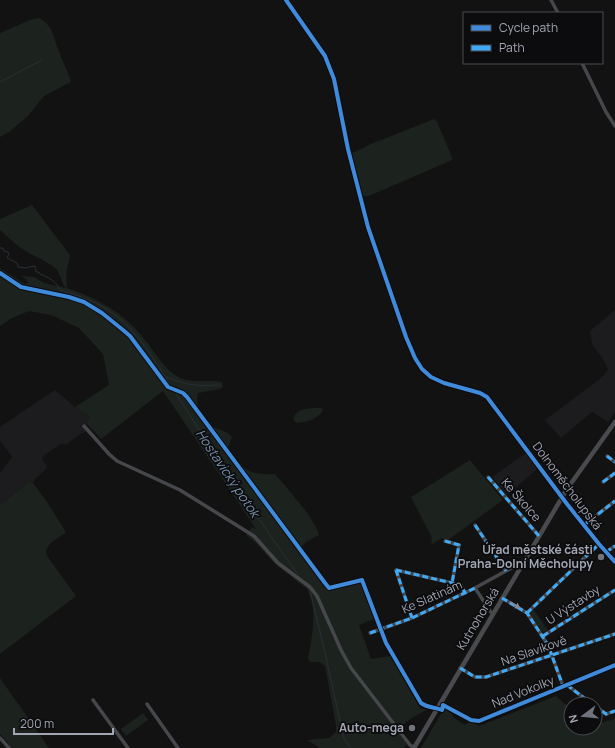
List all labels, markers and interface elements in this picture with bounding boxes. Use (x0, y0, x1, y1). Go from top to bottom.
legend (463, 12, 603, 64)
text: Cycle path (499, 19, 558, 36)
text: Path (499, 39, 525, 56)
water label: Hostavický potok (192, 425, 266, 523)
street label: Dolnoměcholupská (529, 438, 606, 533)
street label: Ke Školce (498, 474, 545, 525)
place label: Úřad městské části Praha-Dolní Měcholupy (458, 541, 593, 572)
marker: Úřad městské části Praha-Dolní Měcholupy (596, 552, 606, 562)
street label: Ke Slatinám (399, 576, 465, 617)
street label: U Výstavby (542, 580, 604, 628)
street label: Kutnohorská (452, 584, 503, 653)
one-way arrow (509, 601, 520, 609)
street label: Na Slavíkově (499, 631, 569, 670)
street label: Nad Vokolky (489, 671, 557, 712)
north arrow (563, 696, 603, 736)
scale bar (14, 710, 113, 736)
text: N (565, 713, 581, 725)
text: 200 m (20, 715, 54, 732)
place label: Auto-mega (339, 719, 404, 736)
marker: Auto-mega (407, 723, 417, 733)

